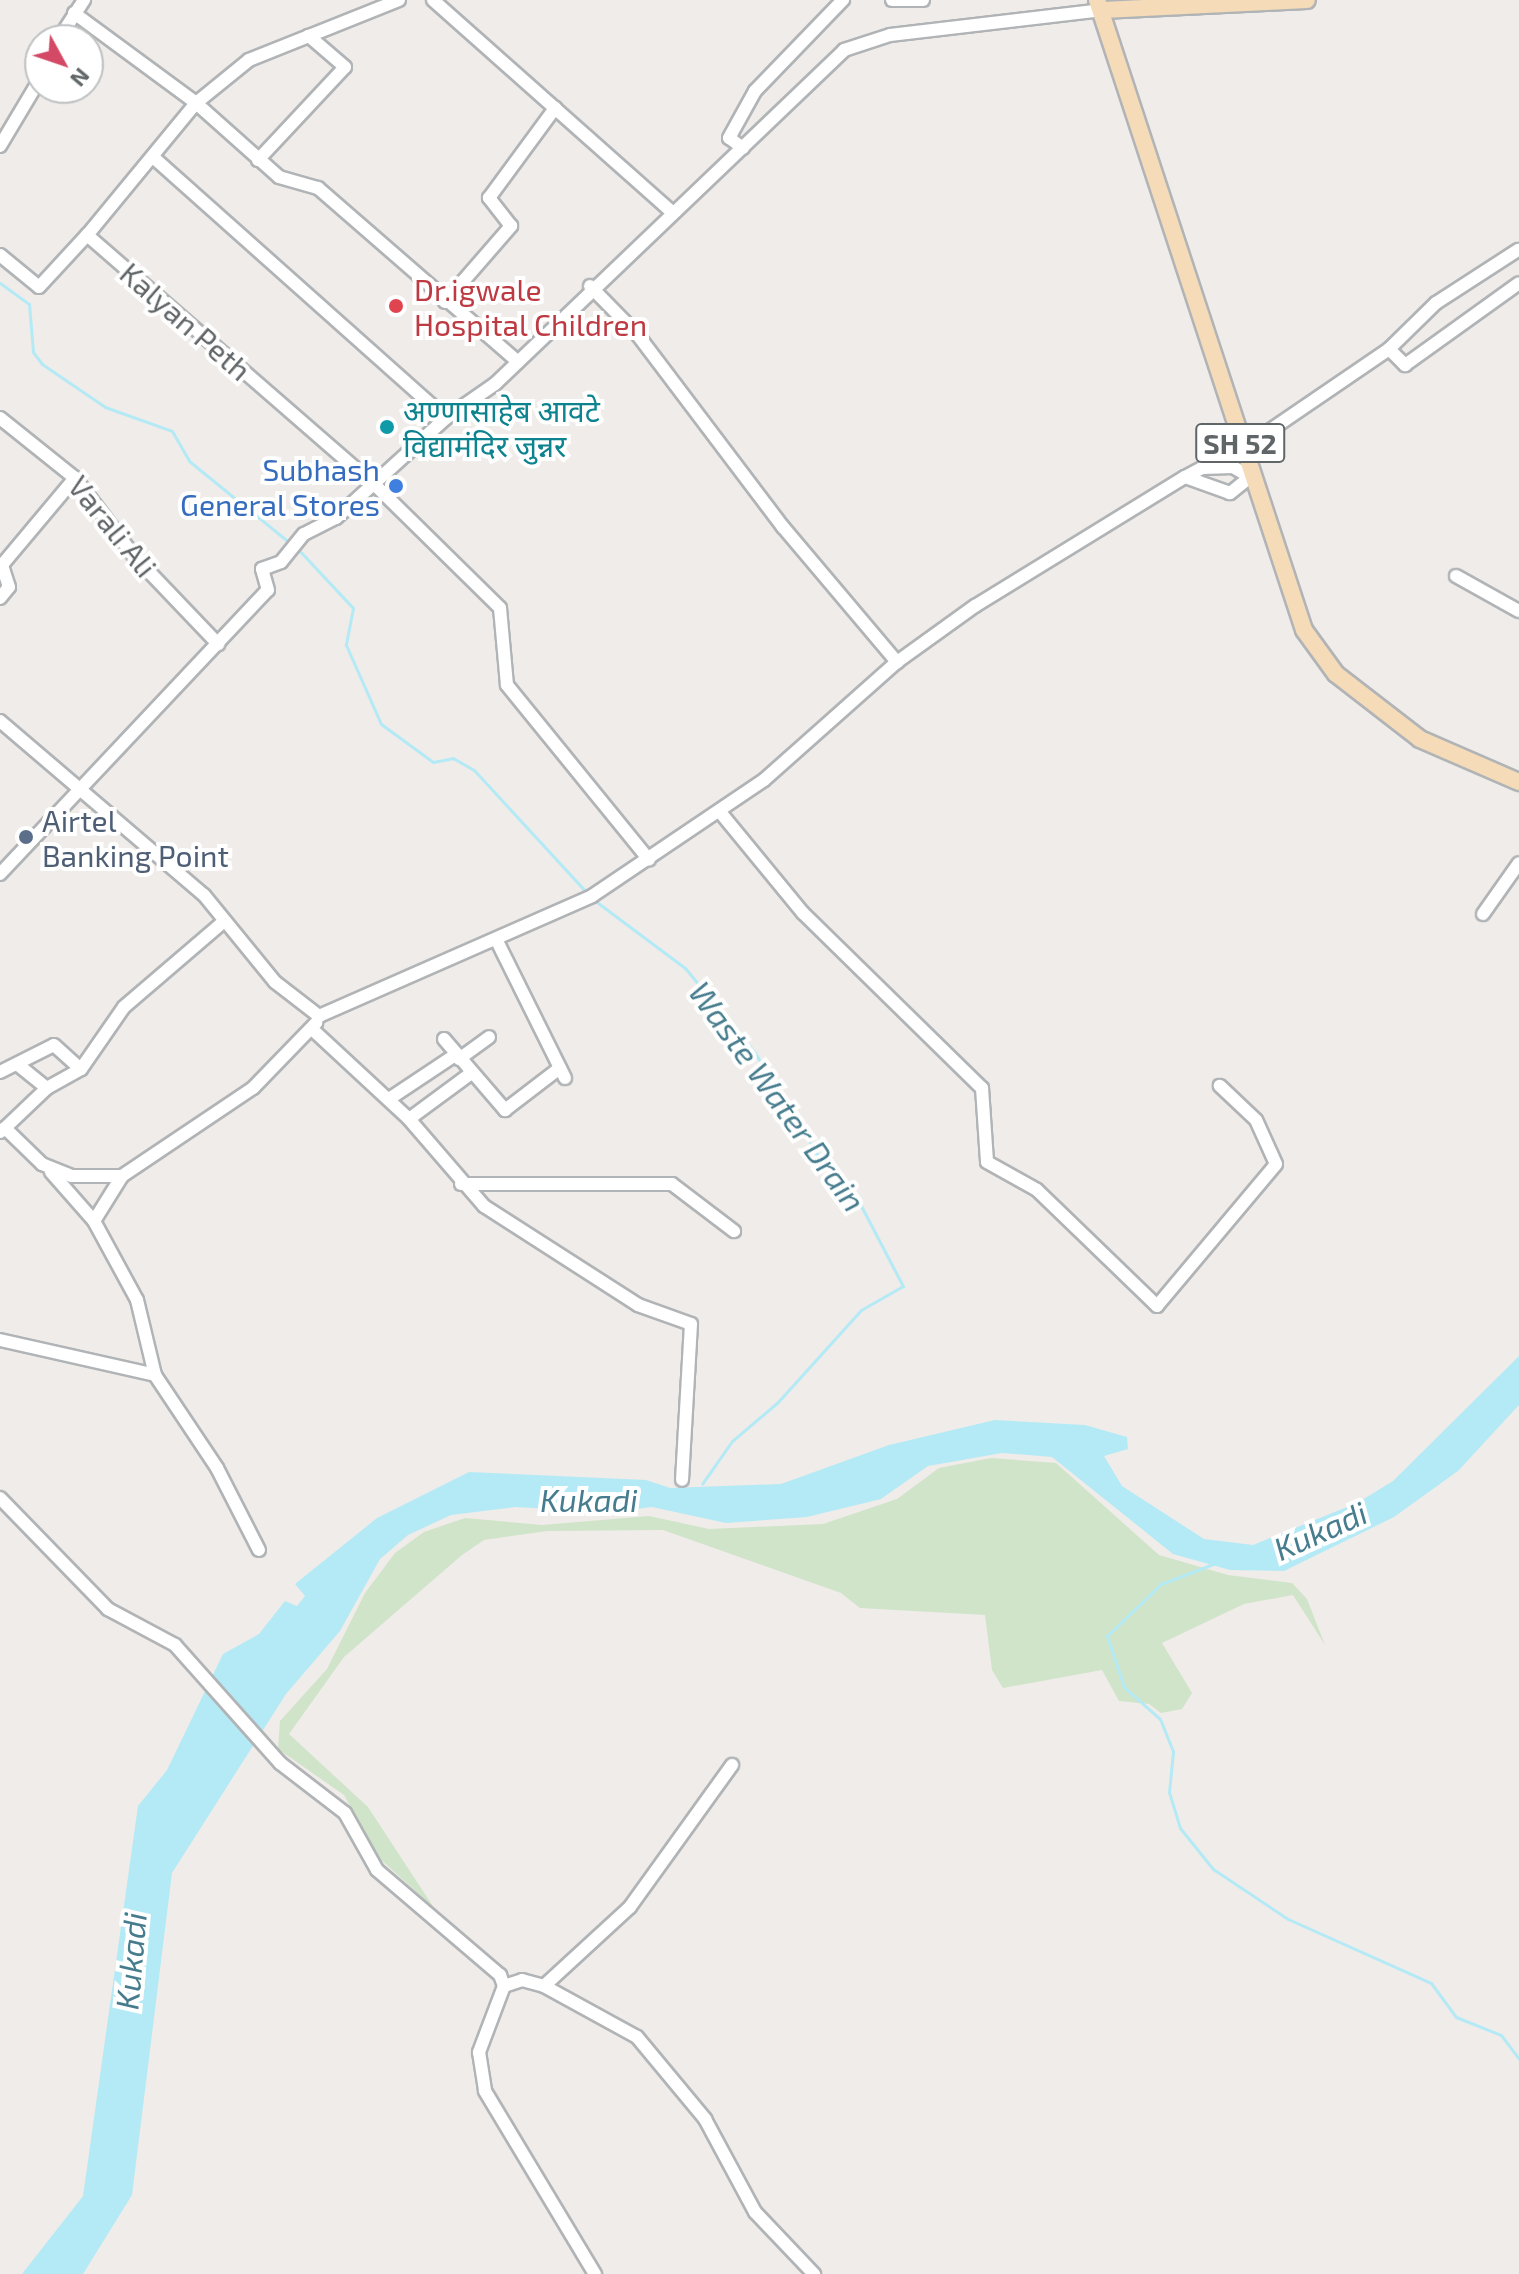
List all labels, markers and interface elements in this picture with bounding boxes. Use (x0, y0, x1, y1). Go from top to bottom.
north arrow (24, 24, 104, 104)
text: N (66, 64, 96, 93)
street label: Kalyan Peth (113, 255, 259, 387)
place label: Dr.igwale Hospital Children (414, 271, 648, 342)
marker: Dr.igwale Hospital Children (385, 295, 407, 317)
place label: अण्णासाहेब आवटे विद्यामंदिर जुन्नर (403, 392, 600, 462)
marker: अण्णासाहेब आवटे विद्यामंदिर जुन्नर (378, 418, 396, 436)
road number: SH 52 (1194, 419, 1286, 467)
place label: Subhash General Stores (179, 451, 380, 522)
street label: Varali Ali (61, 468, 165, 584)
marker: Subhash General Stores (387, 477, 405, 495)
place label: Airtel Banking Point (42, 802, 229, 872)
marker: Airtel Banking Point (17, 828, 35, 846)
water label: Waste Water Drain (681, 973, 875, 1219)
water label: Kukadi (540, 1480, 638, 1518)
water label: Kukadi (1267, 1493, 1373, 1567)
water label: Kukadi (107, 1911, 153, 2011)

